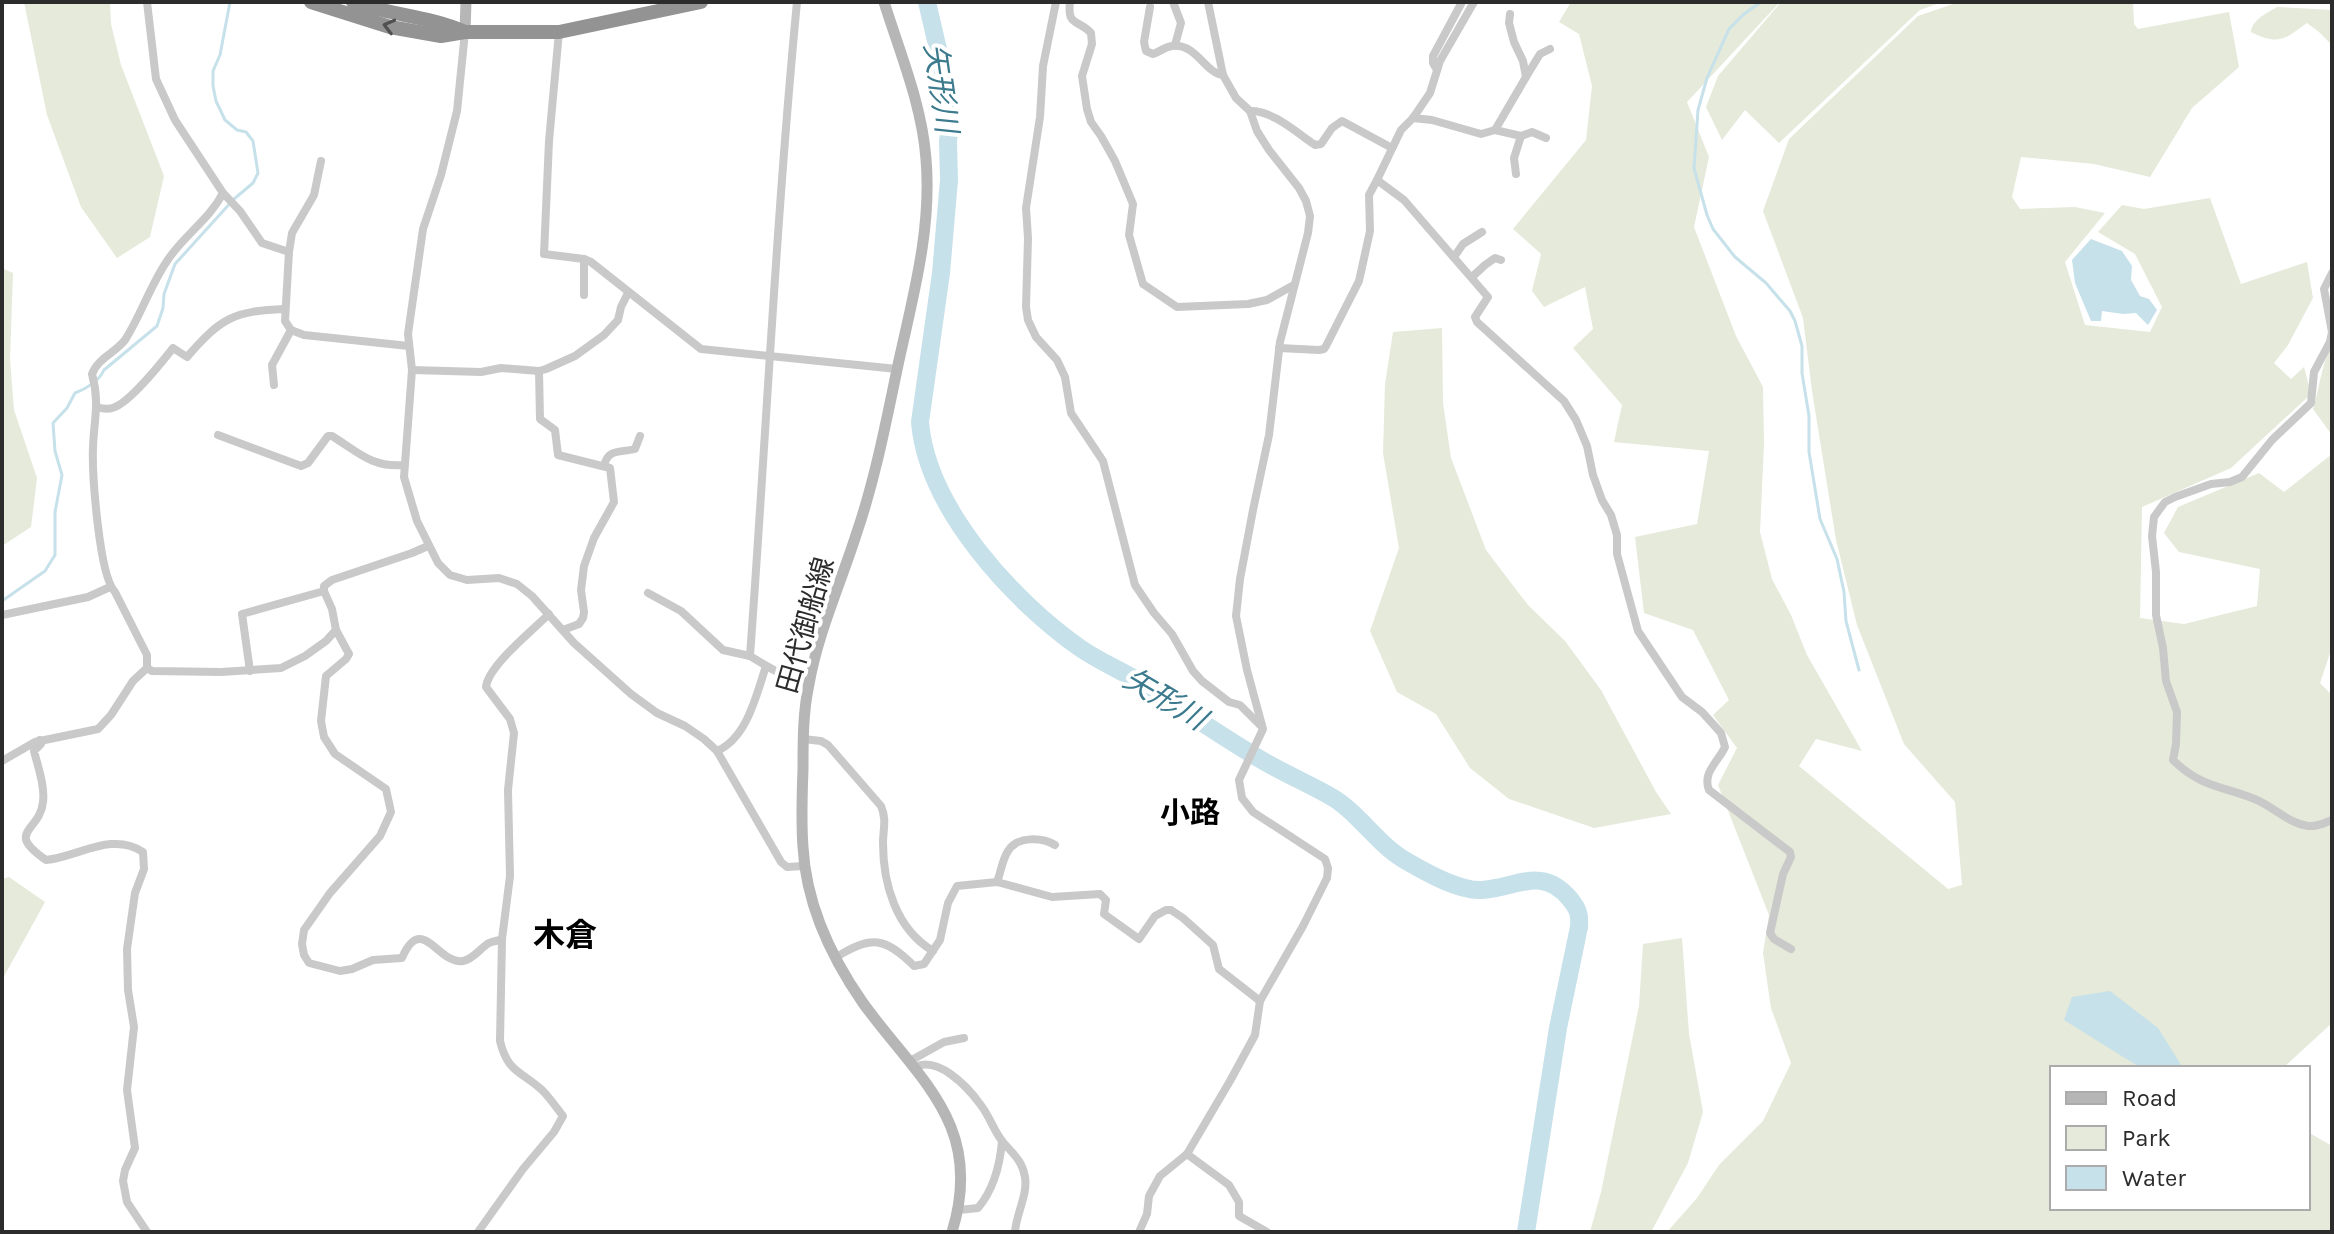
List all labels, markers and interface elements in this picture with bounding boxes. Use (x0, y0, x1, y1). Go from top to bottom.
one-way arrow (382, 18, 396, 35)
water label: 矢形川 (917, 41, 966, 138)
street label: 田代御船線 (770, 553, 841, 697)
water label: 矢形川 (1117, 660, 1215, 739)
district label: 小路 (1160, 795, 1220, 831)
district label: 木倉 (533, 917, 597, 954)
legend (2050, 1066, 2310, 1210)
text: Road (2122, 1084, 2177, 1112)
text: Park (2122, 1124, 2171, 1152)
text: Water (2122, 1164, 2186, 1192)

